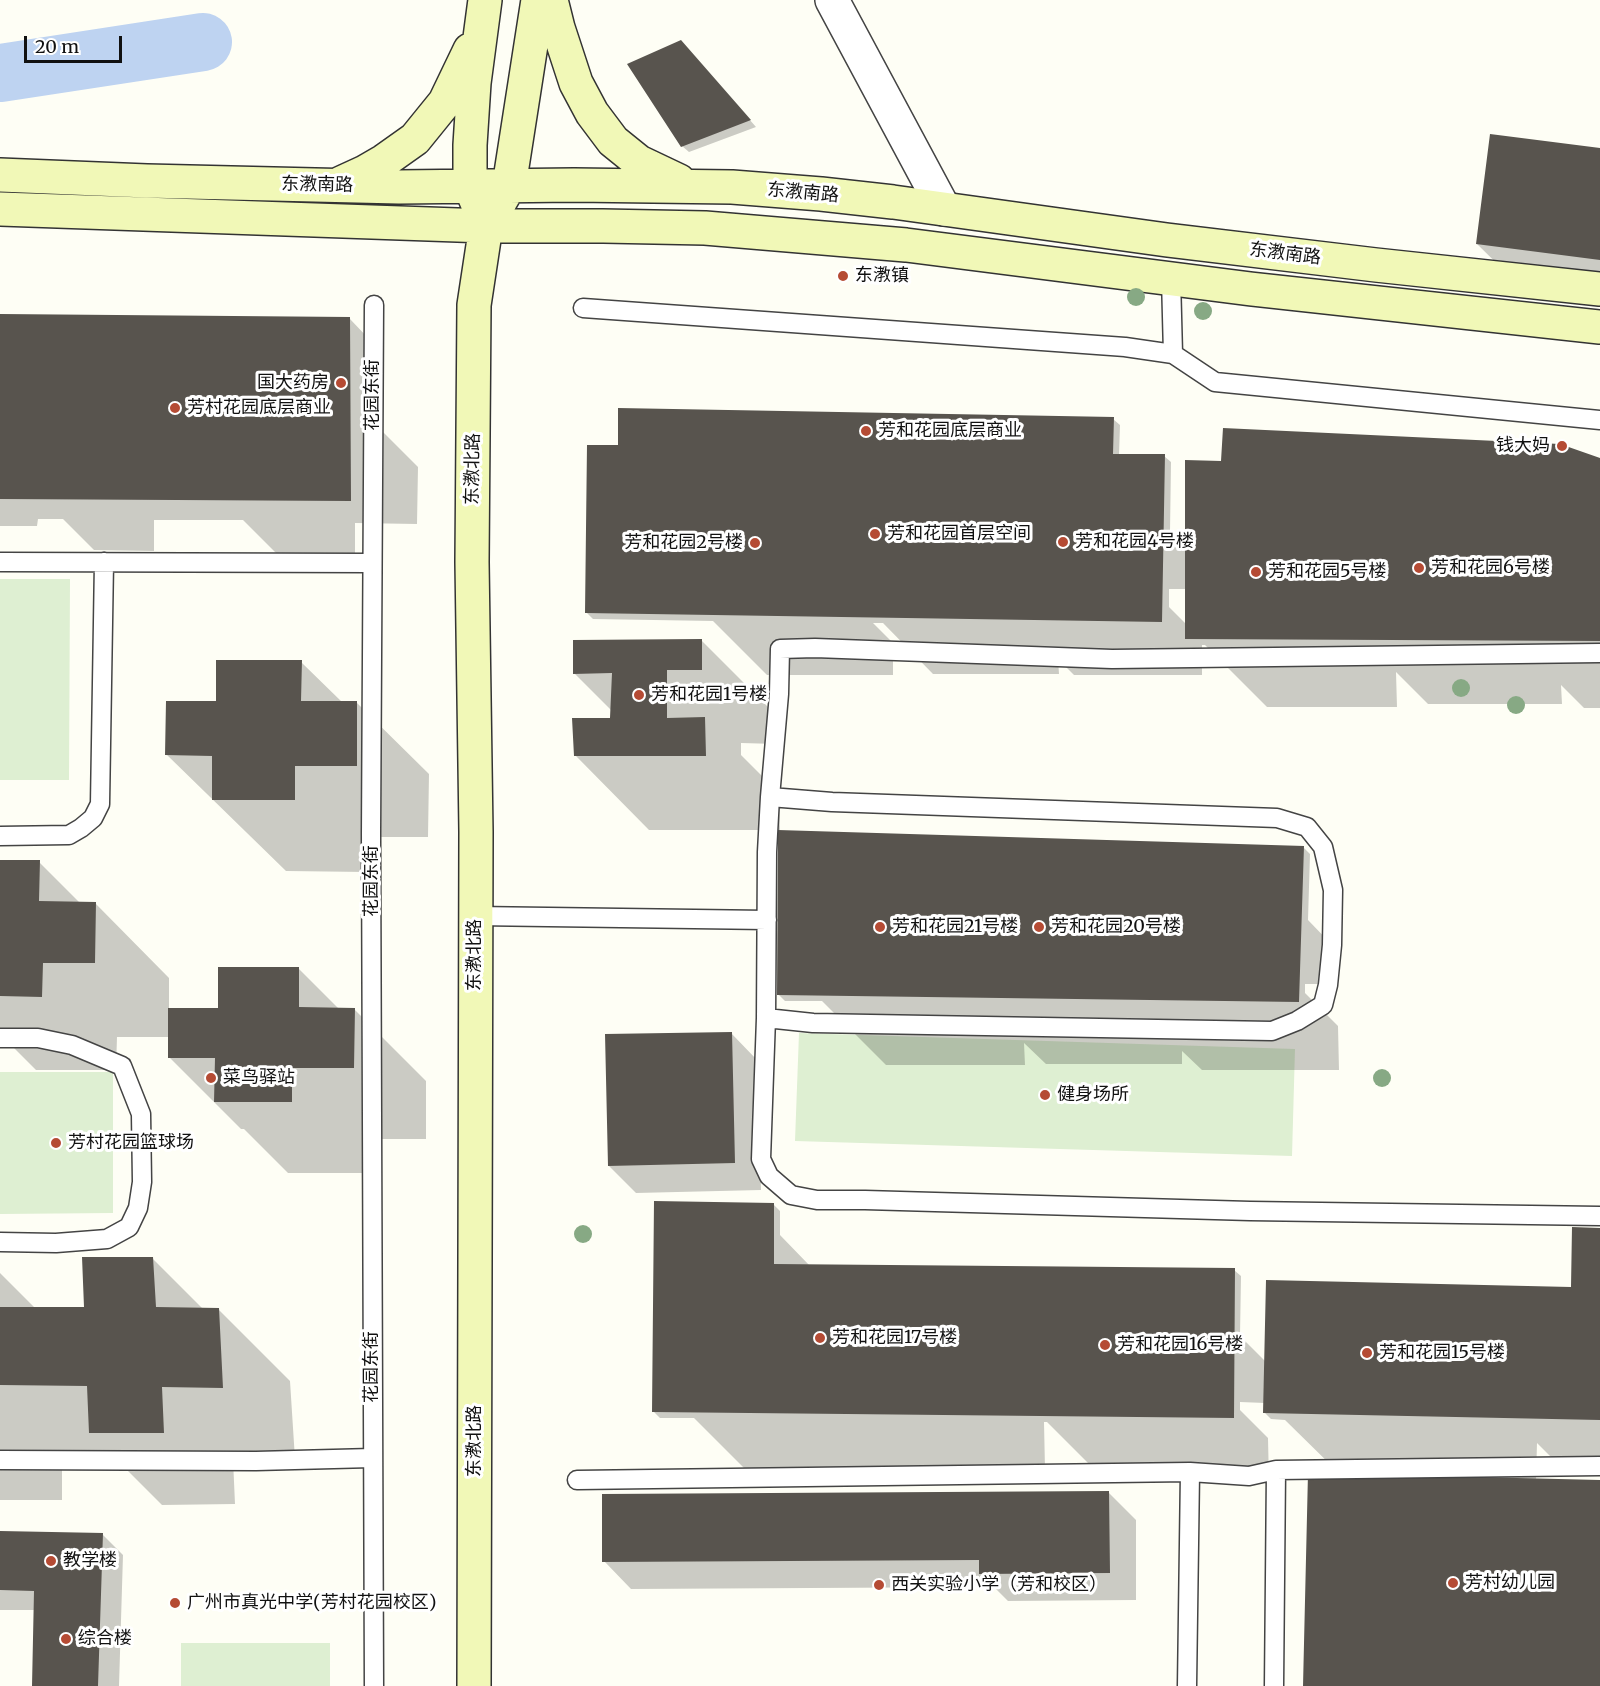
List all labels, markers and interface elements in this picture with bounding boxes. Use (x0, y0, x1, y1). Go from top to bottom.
scale bar (27, 24, 124, 62)
text: 20 m (35, 35, 79, 58)
street label: 东漖南路 (281, 174, 353, 196)
street label: 东漖南路 (766, 179, 840, 207)
street label: 东漖南路 (1248, 239, 1322, 269)
place label: 东漖镇 (855, 265, 909, 287)
marker: 东漖镇 (836, 269, 850, 283)
street label: 花园东街 (362, 359, 384, 431)
place label: 国大药房 (257, 372, 329, 394)
marker: 国大药房 (334, 376, 348, 390)
place label: 芳村花园底层商业 (187, 397, 331, 419)
marker: 芳村花园底层商业 (168, 401, 182, 415)
place label: 芳和花园底层商业 (878, 420, 1022, 442)
marker: 芳和花园底层商业 (859, 424, 873, 438)
street label: 东漖北路 (462, 433, 484, 505)
place label: 钱大妈 (1496, 435, 1550, 457)
marker: 钱大妈 (1555, 439, 1569, 453)
place label: 芳和花园首层空间 (887, 523, 1031, 545)
marker: 芳和花园首层空间 (868, 527, 882, 541)
place label: 芳和花园4号楼 (1075, 531, 1194, 553)
place label: 芳和花园2号楼 (624, 532, 743, 554)
marker: 芳和花园4号楼 (1056, 535, 1070, 549)
marker: 芳和花园2号楼 (748, 536, 762, 550)
place label: 芳和花园6号楼 (1431, 557, 1550, 579)
place label: 芳和花园5号楼 (1268, 561, 1387, 583)
marker: 芳和花园6号楼 (1412, 561, 1426, 575)
marker: 芳和花园5号楼 (1249, 565, 1263, 579)
place label: 芳和花园1号楼 (651, 684, 767, 706)
marker: 芳和花园1号楼 (632, 688, 646, 702)
street label: 花园东街 (361, 845, 383, 917)
place label: 芳和花园21号楼 (892, 916, 1018, 938)
place label: 芳和花园20号楼 (1051, 916, 1181, 938)
street label: 东漖北路 (464, 919, 486, 991)
marker: 芳和花园21号楼 (873, 920, 887, 934)
marker: 芳和花园20号楼 (1032, 920, 1046, 934)
place label: 菜鸟驿站 (223, 1067, 295, 1089)
marker: 菜鸟驿站 (204, 1071, 218, 1085)
place label: 健身场所 (1057, 1084, 1129, 1106)
marker: 健身场所 (1038, 1088, 1052, 1102)
place label: 芳村花园篮球场 (68, 1132, 194, 1154)
marker: 芳村花园篮球场 (49, 1136, 63, 1150)
place label: 芳和花园17号楼 (832, 1327, 957, 1349)
street label: 花园东街 (361, 1331, 383, 1403)
marker: 芳和花园17号楼 (813, 1331, 827, 1345)
place label: 芳和花园16号楼 (1117, 1334, 1243, 1356)
marker: 芳和花园16号楼 (1098, 1338, 1112, 1352)
place label: 芳和花园15号楼 (1379, 1342, 1505, 1364)
marker: 芳和花园15号楼 (1360, 1346, 1374, 1360)
street label: 东漖北路 (464, 1405, 486, 1477)
place label: 教学楼 (63, 1550, 117, 1572)
marker: 教学楼 (44, 1554, 58, 1568)
place label: 芳村幼儿园 (1465, 1572, 1555, 1594)
place label: 西关实验小学（芳和校区） (891, 1574, 1107, 1596)
marker: 芳村幼儿园 (1446, 1576, 1460, 1590)
marker: 西关实验小学（芳和校区） (872, 1578, 886, 1592)
place label: 广州市真光中学(芳村花园校区) (187, 1592, 436, 1614)
marker: 广州市真光中学(芳村花园校区) (168, 1596, 182, 1610)
place label: 综合楼 (78, 1628, 132, 1650)
marker: 综合楼 (59, 1632, 73, 1646)

